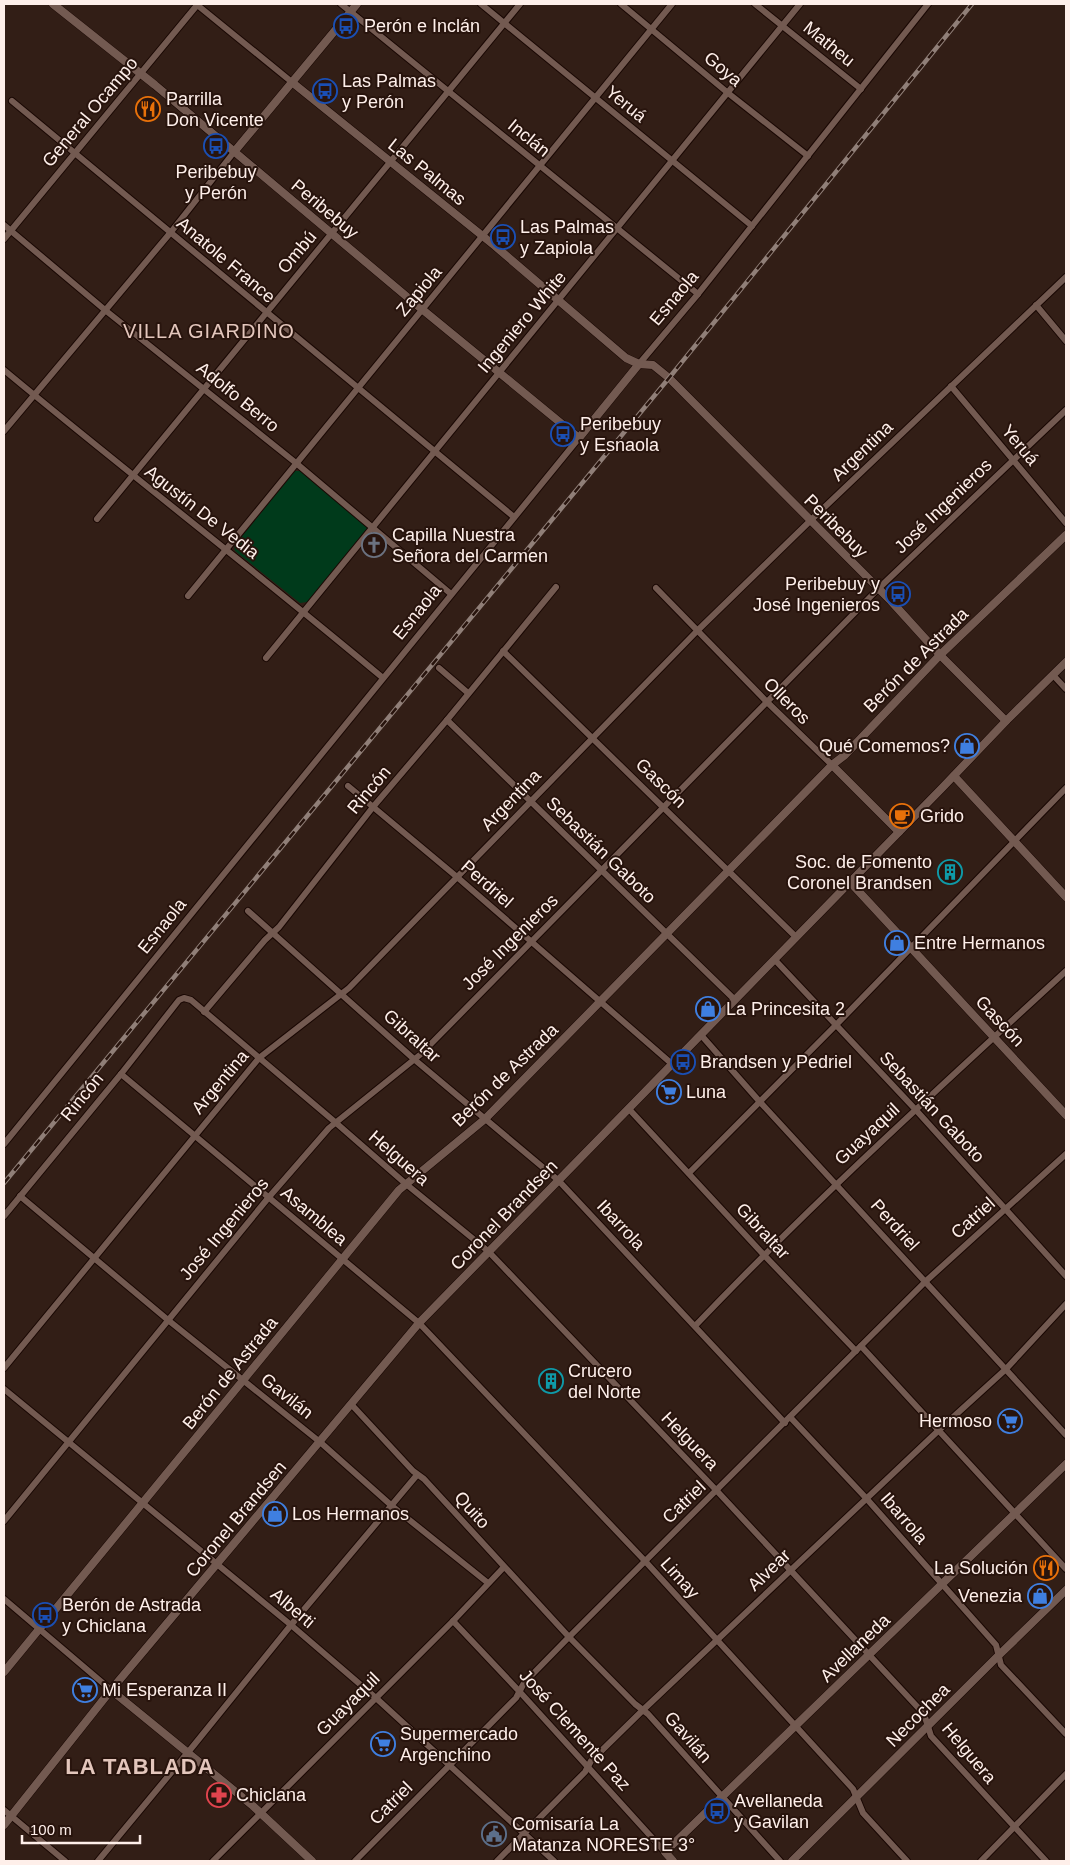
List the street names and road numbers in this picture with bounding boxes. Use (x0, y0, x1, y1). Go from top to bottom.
street label: Matheu (799, 17, 859, 71)
street label: Goya (700, 48, 747, 91)
street label: General Ocampo (38, 53, 142, 171)
street label: Yeruá (602, 82, 651, 127)
street label: Inclán (504, 115, 554, 161)
street label: Las Palmas (384, 135, 470, 209)
street label: Peribebuy (288, 175, 362, 243)
street label: Anatole France (173, 213, 279, 307)
street label: Ombú (274, 227, 320, 277)
street label: Zapiola (392, 261, 446, 320)
street label: Esnaola (645, 266, 703, 329)
street label: Ingeniero White (474, 267, 570, 377)
street label: Adolfo Berro (193, 358, 283, 436)
street label: Argentina (827, 416, 897, 485)
street label: Yeruá (997, 421, 1043, 470)
street label: José Ingenieros (890, 455, 996, 557)
street label: Agustín De Vedia (141, 461, 264, 563)
street label: Peribebuy (800, 490, 872, 562)
street label: Esnaola (389, 580, 446, 644)
street label: Berón de Astrada (860, 603, 973, 716)
street label: Olleros (760, 674, 814, 728)
street label: Gascón (632, 754, 690, 812)
street label: Rincón (343, 762, 395, 818)
street label: Argentina (477, 765, 546, 835)
street label: Sebastián Gaboto (542, 793, 660, 907)
street label: Perdriel (457, 856, 517, 912)
street label: José Ingenieros (458, 890, 562, 994)
street label: Esnaola (134, 894, 191, 958)
street label: Gascón (972, 991, 1028, 1051)
street label: Gibraltar (380, 1005, 444, 1067)
street label: Berón de Astrada (448, 1019, 563, 1131)
street label: Argentina (188, 1045, 253, 1118)
street label: Sebastián Gaboto (876, 1047, 988, 1167)
street label: Rincón (57, 1069, 107, 1125)
street label: Guayaquil (831, 1099, 903, 1169)
street label: Helguera (365, 1126, 434, 1190)
street label: Coronel Brandsen (446, 1156, 562, 1274)
street label: José Ingenieros (175, 1174, 273, 1284)
street label: Asamblea (277, 1183, 352, 1250)
street label: Catriel (947, 1193, 999, 1243)
street label: Perdriel (867, 1195, 923, 1255)
street label: Ibarrola (593, 1196, 650, 1255)
street label: Gibraltar (732, 1199, 794, 1263)
street label: Berón de Astrada (178, 1312, 282, 1433)
street label: Gavilán (257, 1369, 317, 1423)
street label: Helguera (657, 1408, 723, 1475)
street label: Coronel Brandsen (182, 1457, 290, 1581)
street label: Catriel (658, 1477, 710, 1527)
street label: Quito (450, 1487, 494, 1533)
street label: Ibarrola (876, 1488, 932, 1548)
street label: Alvear (744, 1545, 794, 1595)
street label: Limay (657, 1553, 703, 1603)
street label: Alberti (267, 1584, 319, 1632)
street label: Avellaneda (816, 1609, 895, 1686)
street label: José Clemente Paz (515, 1665, 635, 1795)
street label: Guayaquil (312, 1668, 384, 1740)
street label: Necochea (882, 1679, 954, 1751)
street label: Gavilán (660, 1707, 716, 1767)
street label: Helguera (938, 1719, 1001, 1788)
street label: Catriel (366, 1778, 416, 1828)

